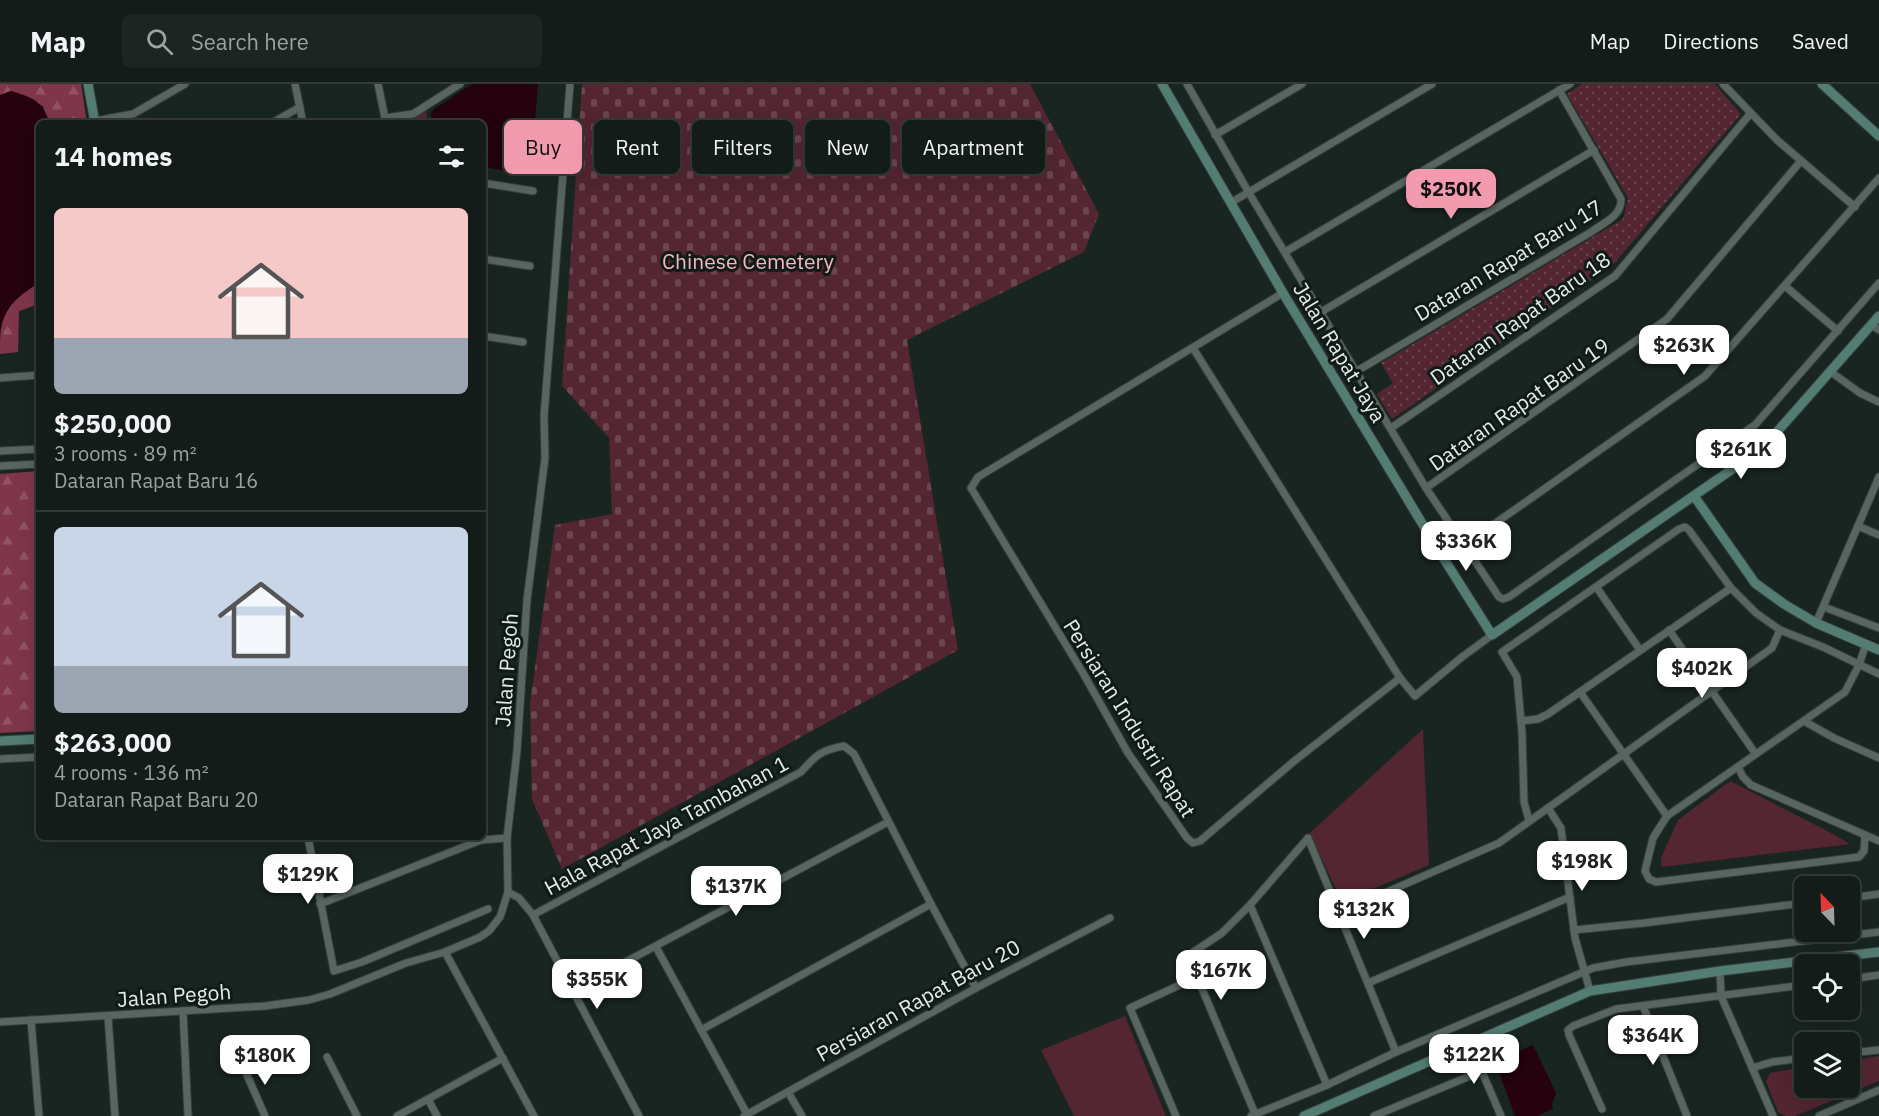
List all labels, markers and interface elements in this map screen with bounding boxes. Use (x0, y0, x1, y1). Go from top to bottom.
search box (122, 14, 542, 68)
text: Map (30, 23, 86, 60)
icon: search (143, 25, 176, 58)
text: Search here (191, 27, 309, 56)
text: Map (1590, 27, 1630, 55)
text: Directions (1663, 27, 1759, 55)
text: Saved (1792, 27, 1849, 55)
chip: Buy (504, 120, 582, 174)
chip: Rent (594, 120, 680, 174)
chip: Filters (692, 120, 793, 174)
chip: New (805, 120, 890, 174)
chip: Apartment (902, 120, 1045, 174)
text: 14 homes (54, 139, 172, 173)
icon: filters (435, 140, 468, 173)
pin: $250K (1409, 169, 1493, 220)
text: $250K (1420, 175, 1482, 202)
street label: Dataran Rapat Baru 17 (1409, 193, 1607, 327)
street label: Dataran Rapat Baru 18 (1424, 245, 1616, 391)
icon: home (207, 247, 315, 355)
park label: Chinese Cemetery (662, 247, 835, 275)
street label: Jalan Rapat Jaya (1287, 277, 1393, 427)
pin: $263K (1642, 325, 1726, 376)
street label: Dataran Rapat Baru 19 (1423, 331, 1615, 477)
text: $263K (1653, 331, 1715, 358)
text: $250,000 (54, 406, 171, 440)
pin: $261K (1699, 429, 1783, 480)
text: $261K (1710, 435, 1772, 462)
text: 3 rooms · 89 m² (54, 440, 197, 467)
text: Dataran Rapat Baru 16 (54, 467, 258, 494)
pin: $336K (1424, 521, 1508, 572)
text: $336K (1435, 527, 1497, 554)
icon: home (207, 566, 315, 674)
street label: Jalan Pegoh (488, 612, 524, 728)
street label: Persiaran Industri Rapat (1057, 613, 1203, 823)
pin: $402K (1660, 648, 1744, 699)
text: $402K (1671, 654, 1733, 681)
text: $263,000 (54, 725, 171, 759)
street label: Hala Rapat Jaya Tambahan 1 (539, 749, 793, 901)
text: 4 rooms · 136 m² (54, 759, 209, 786)
text: Dataran Rapat Baru 20 (54, 786, 258, 813)
pin: $198K (1540, 841, 1624, 892)
text: $198K (1551, 847, 1613, 874)
pin: $129K (266, 854, 350, 905)
text: $129K (277, 860, 339, 887)
pin: $137K (694, 866, 778, 917)
text: $137K (705, 872, 767, 899)
north arrow (1794, 876, 1860, 942)
map controls (1794, 876, 1860, 1098)
pin: $132K (1322, 889, 1406, 940)
text: $132K (1333, 895, 1395, 922)
street label: Persiaran Rapat Baru 20 (811, 932, 1025, 1068)
pin: $167K (1179, 950, 1263, 1001)
button: locate (1794, 954, 1860, 1020)
text: $167K (1190, 956, 1252, 983)
pin: $355K (555, 959, 639, 1010)
text: $355K (566, 965, 628, 992)
street label: Jalan Pegoh (116, 977, 232, 1013)
pin: $364K (1611, 1015, 1695, 1066)
text: $364K (1622, 1021, 1684, 1048)
button: layers (1794, 1032, 1860, 1098)
pin: $122K (1432, 1034, 1516, 1085)
pin: $180K (223, 1035, 307, 1086)
text: $122K (1443, 1040, 1505, 1067)
text: $180K (234, 1041, 296, 1068)

